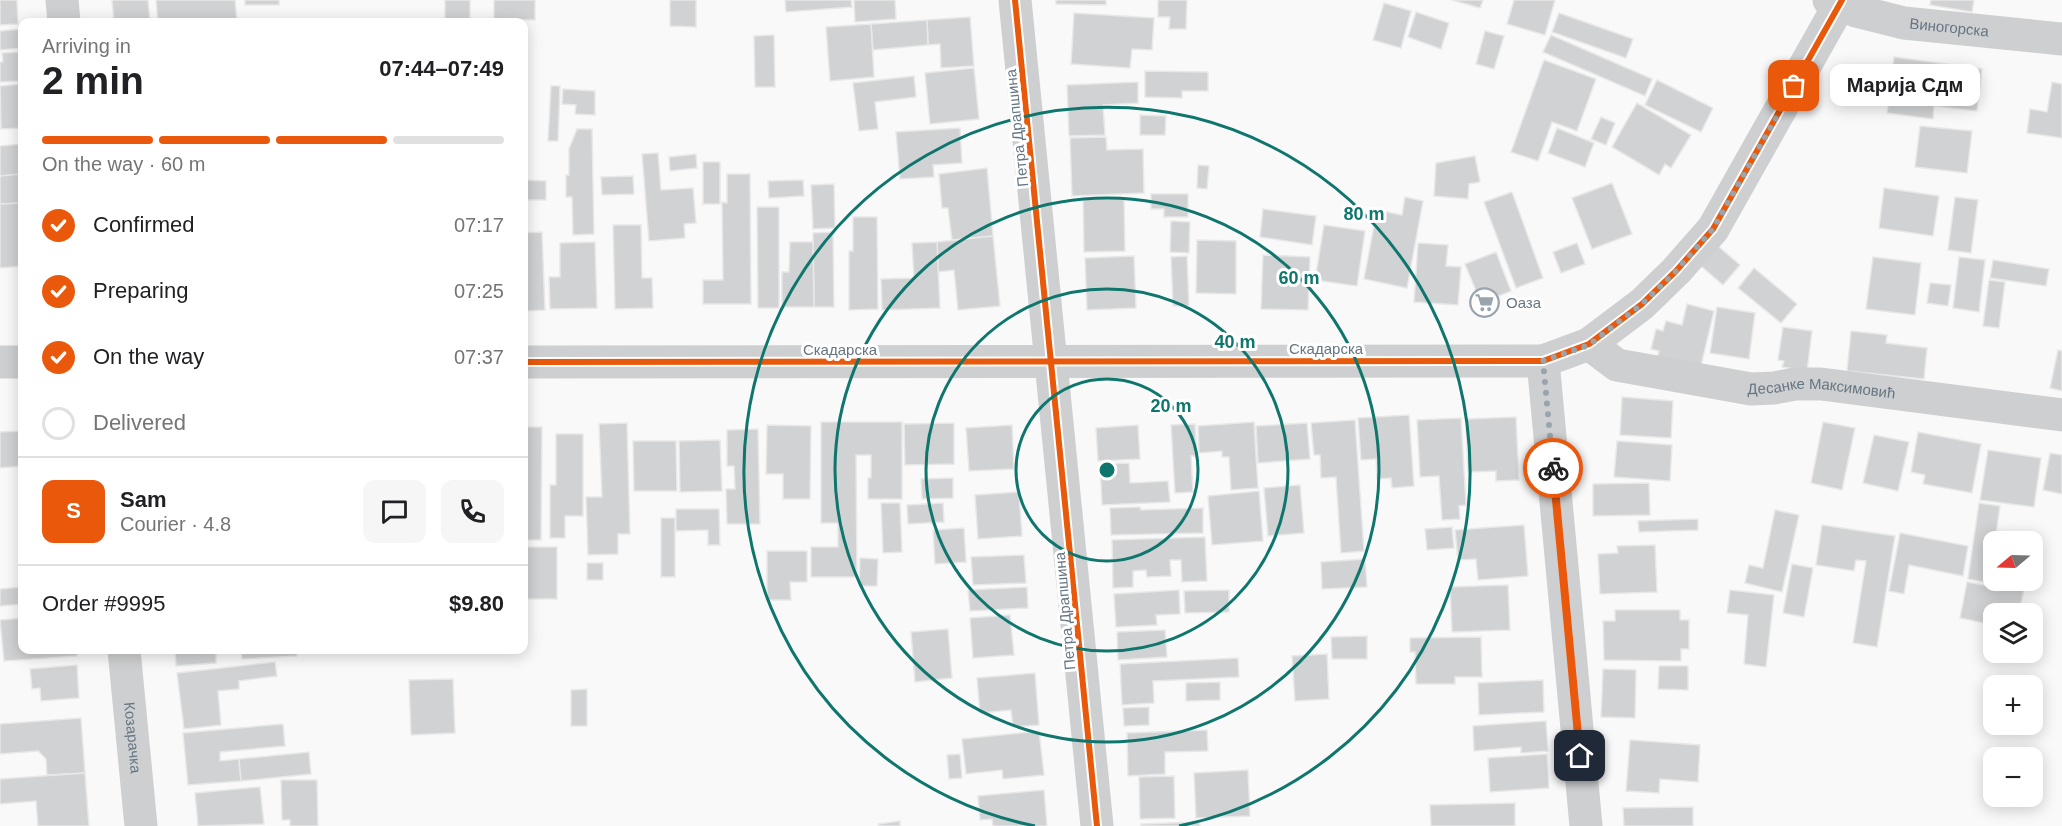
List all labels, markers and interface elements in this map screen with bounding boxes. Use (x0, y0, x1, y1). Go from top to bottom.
street label: Виногорска (1909, 15, 1990, 40)
text: Arriving in (42, 35, 131, 57)
text: 07:44–07:49 (379, 56, 504, 81)
text: 2 min (42, 59, 144, 102)
pin (1768, 60, 1819, 111)
callout: Марија Сдм (1830, 65, 1980, 107)
street label: Петра Драпшина (1002, 68, 1031, 188)
icon: bag (1777, 69, 1810, 102)
text: Марија Сдм (1847, 74, 1963, 96)
text: On the way · 60 m (42, 153, 205, 175)
text: 80 m (1343, 204, 1385, 224)
icon: check (42, 209, 75, 242)
text: Confirmed (93, 212, 194, 237)
text: 07:17 (454, 214, 504, 236)
text: 60 m (1278, 268, 1320, 288)
icon: check (42, 275, 75, 308)
text: Preparing (93, 278, 188, 303)
text: 07:25 (454, 280, 504, 302)
supermarket icon: Оаза (1469, 287, 1501, 319)
place label: Оаза (1506, 294, 1542, 311)
text: 40 m (1214, 332, 1256, 352)
street label: Скадарска (1289, 340, 1364, 357)
icon: check (42, 341, 75, 374)
street label: Скадарска (803, 341, 878, 358)
text: On the way (93, 344, 204, 369)
text: 07:37 (454, 346, 504, 368)
street label: Десанке Максимовић (1747, 375, 1896, 401)
text: 20 m (1150, 396, 1192, 416)
text: Delivered (93, 410, 186, 435)
courier (1523, 438, 1583, 498)
icon: bike (1537, 452, 1570, 485)
centre of rings (1097, 460, 1117, 480)
button: chat (363, 480, 426, 543)
button: phone (441, 480, 504, 543)
text: Sam (120, 487, 166, 512)
text: S (66, 498, 81, 523)
text: Courier · 4.8 (120, 513, 231, 535)
north arrow (1983, 531, 2043, 591)
map controls (1983, 531, 2043, 807)
street label: Петра Драпшина (1051, 551, 1078, 671)
text: Order #9995 (42, 591, 166, 616)
text: $9.80 (449, 591, 504, 616)
button: layers (1983, 603, 2043, 663)
button: + (1983, 675, 2043, 735)
street label: Козарачка (121, 701, 145, 775)
pin (1554, 730, 1605, 781)
icon: home (1563, 739, 1596, 772)
button: − (1983, 747, 2043, 807)

